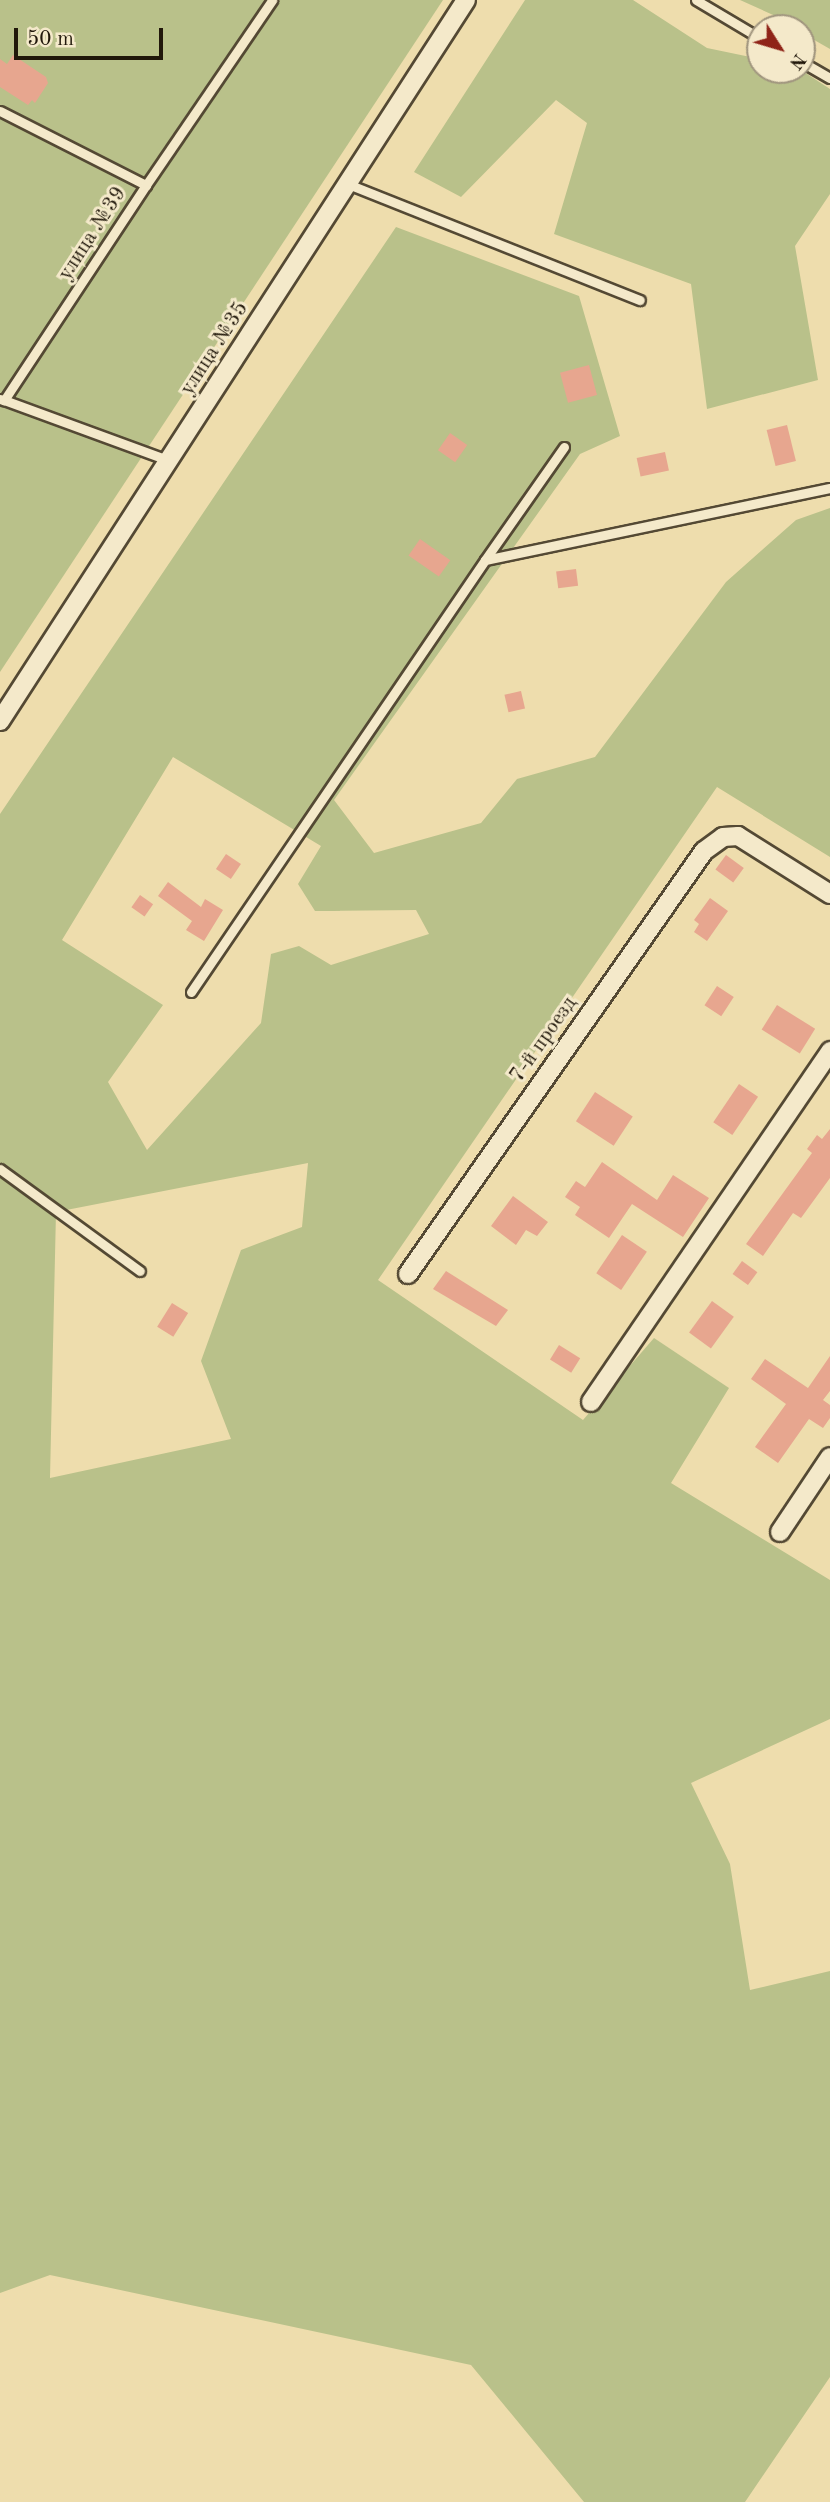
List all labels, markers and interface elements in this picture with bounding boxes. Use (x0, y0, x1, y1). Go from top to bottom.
scale bar (18, 14, 166, 58)
north arrow (746, 14, 816, 84)
text: 50 m (27, 29, 74, 50)
text: N (785, 49, 809, 72)
street label: улица №39 (53, 183, 133, 285)
street label: улица №35 (175, 298, 255, 400)
street label: 7-й проезд (505, 992, 583, 1088)

